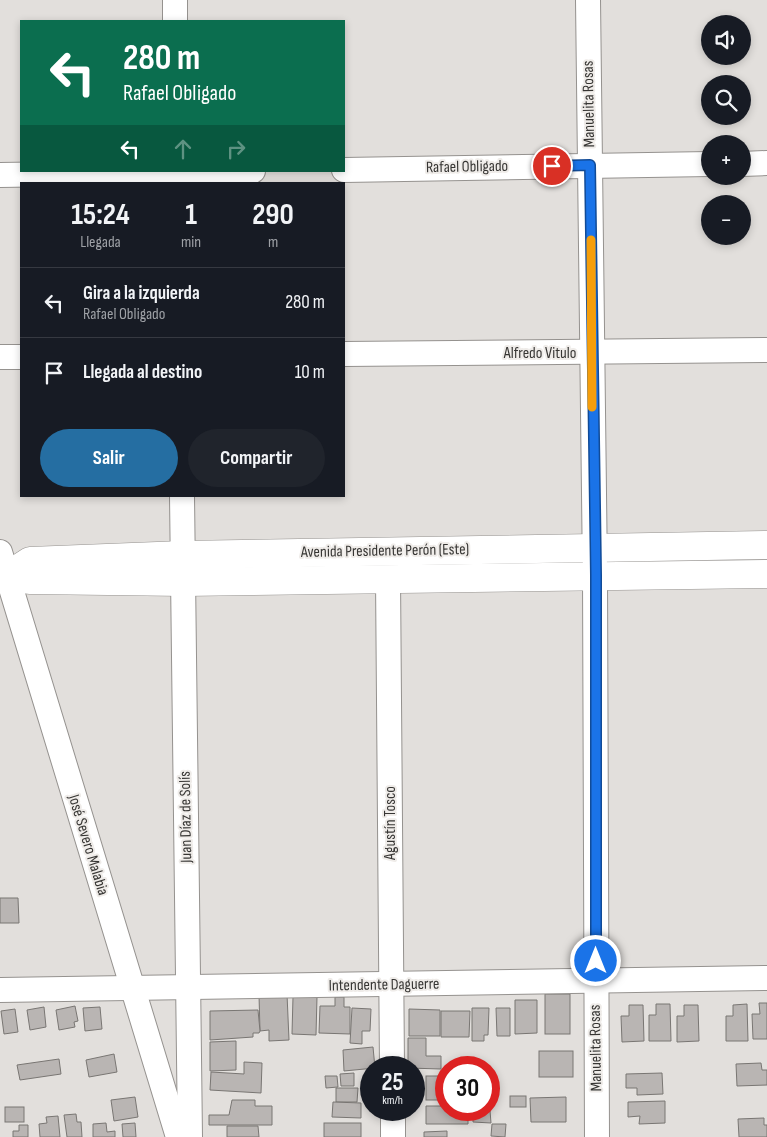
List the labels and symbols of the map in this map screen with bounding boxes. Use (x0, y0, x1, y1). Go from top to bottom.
street label: Manuelita Rosas (579, 60, 599, 148)
pin (531, 145, 573, 187)
street label: Rafael Obligado (426, 157, 508, 177)
street label: Alfredo Vitulo (503, 344, 576, 363)
street label: Avenida Presidente Perón (Este) (300, 540, 469, 562)
street label: Juan Díaz de Solís (176, 771, 196, 864)
street label: Agustín Tosco (381, 786, 400, 861)
street label: José Severo Malabia (63, 791, 112, 898)
position arrow (569, 934, 621, 986)
street label: Intendente Daguerre (328, 975, 440, 995)
street label: Manuelita Rosas (586, 1004, 606, 1092)
speed limit sign: 30 (435, 1056, 500, 1121)

